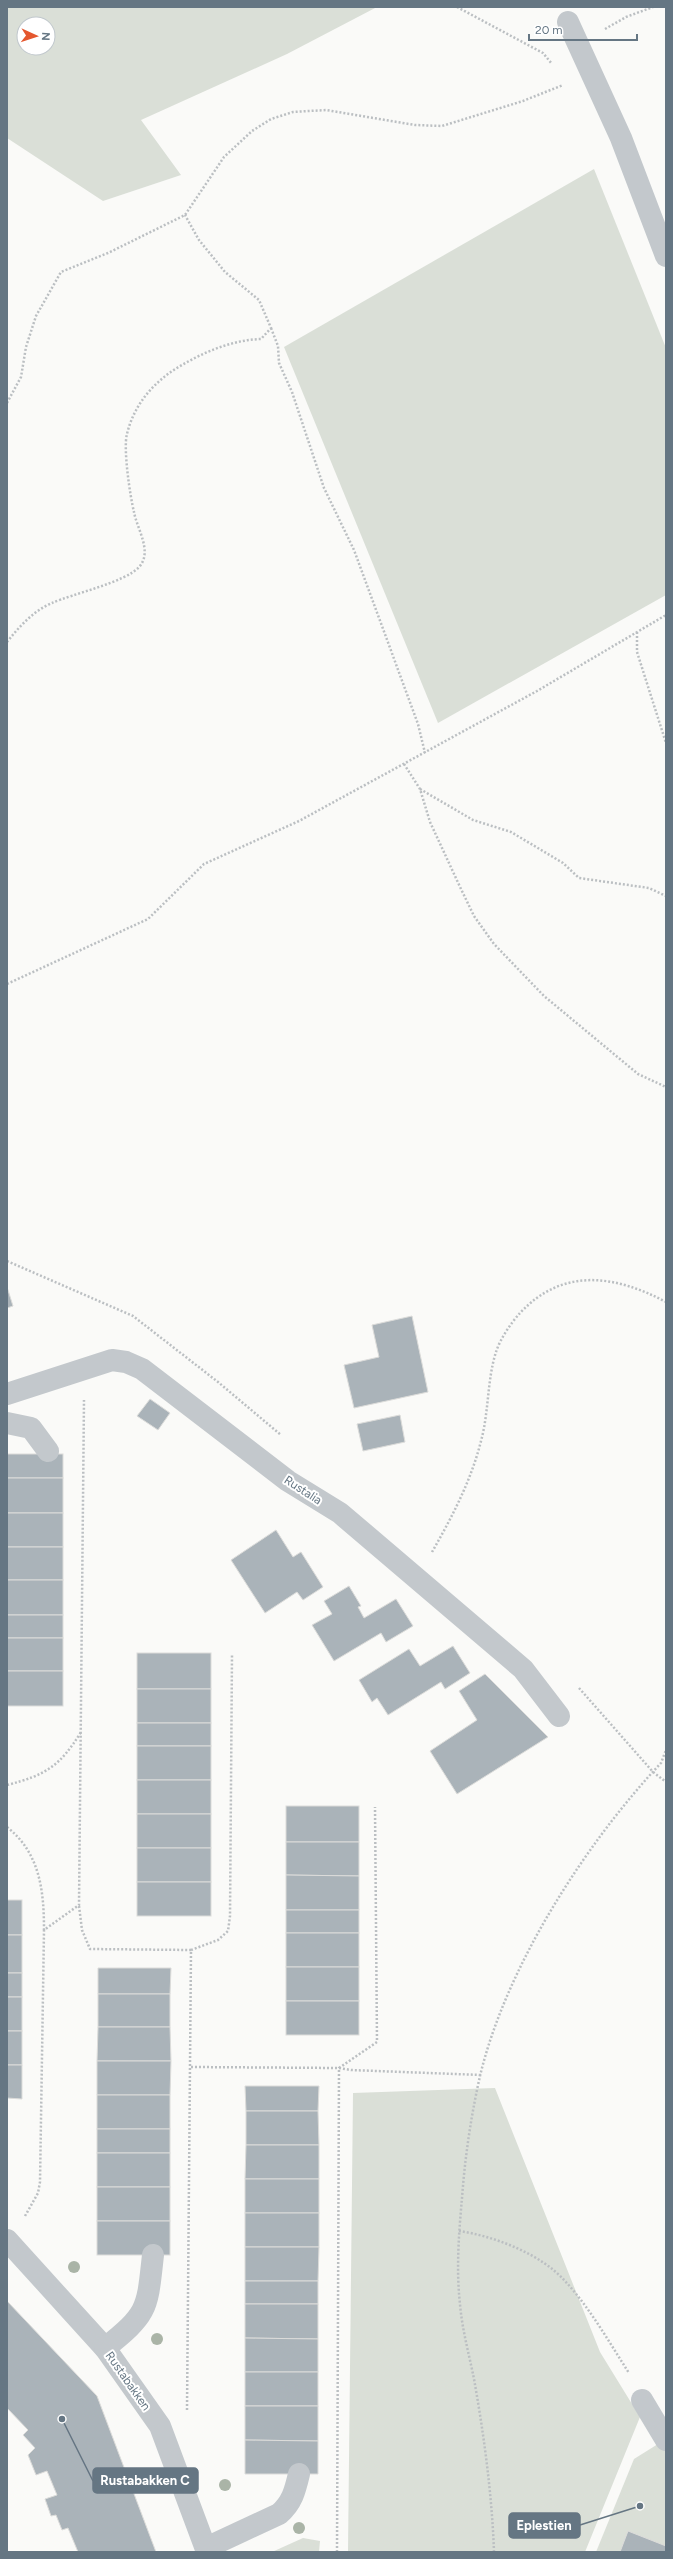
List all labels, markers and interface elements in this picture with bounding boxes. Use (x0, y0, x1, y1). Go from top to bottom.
north arrow (16, 16, 56, 56)
scale bar (529, 16, 637, 42)
text: 20 m (535, 23, 563, 37)
text: N (39, 32, 52, 41)
street label: Rustalia (282, 1473, 324, 1507)
street label: Rustabakken (103, 2349, 154, 2413)
callout: Rustabakken C (93, 2468, 198, 2493)
text: Rustabakken C (100, 2473, 190, 2488)
callout: Eplestien (509, 2513, 580, 2538)
text: Eplestien (516, 2518, 572, 2533)

